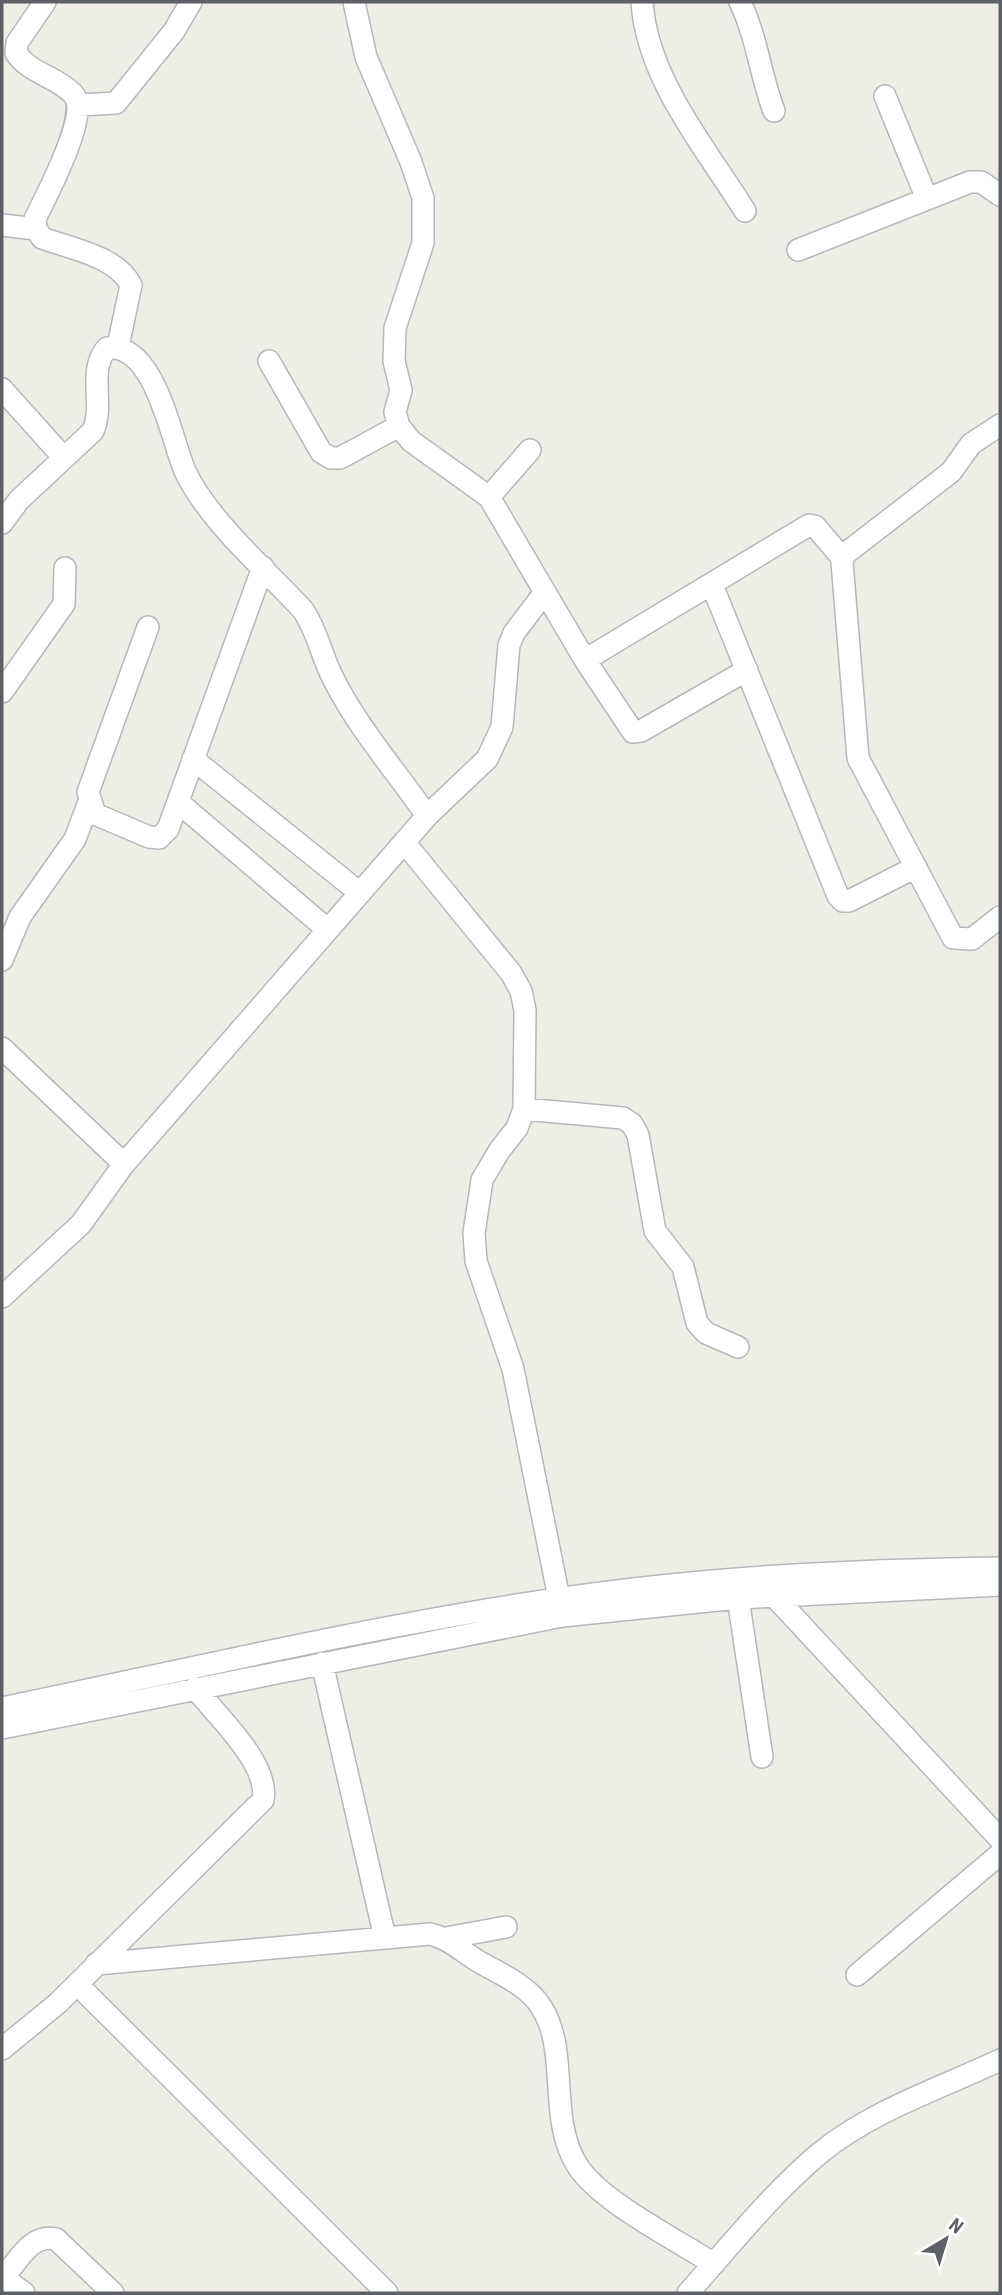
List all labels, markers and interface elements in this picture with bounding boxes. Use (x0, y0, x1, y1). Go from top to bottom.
north arrow (911, 2204, 981, 2274)
text: N (944, 2213, 968, 2239)

